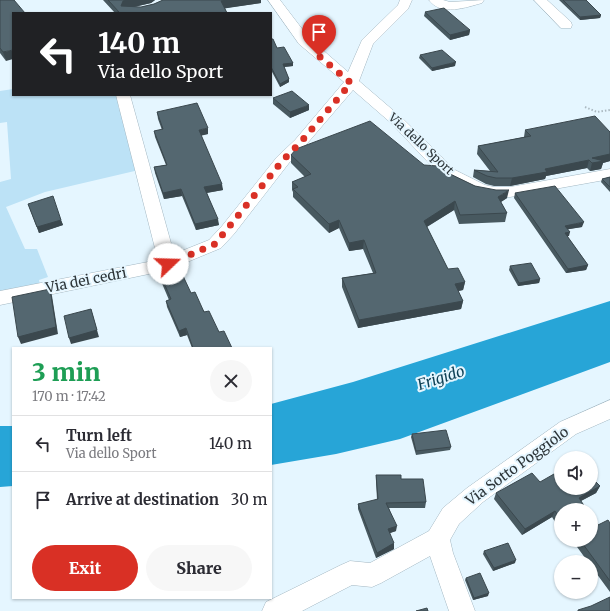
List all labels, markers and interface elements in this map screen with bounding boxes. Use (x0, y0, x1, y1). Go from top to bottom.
pin (302, 15, 336, 56)
icon: arrive (308, 21, 330, 43)
text: 140 m (98, 25, 180, 61)
icon: left (32, 28, 84, 80)
text: Via dello Sport (98, 60, 223, 83)
street label: Via dello Sport (385, 109, 457, 178)
position arrow (147, 243, 189, 285)
street label: Via dei cedri (43, 263, 128, 297)
text: 3 min (32, 357, 100, 388)
button: close (210, 360, 252, 402)
water label: Frigido (414, 361, 467, 394)
text: 170 m · 17:42 (32, 388, 106, 405)
street label: Via Sotto Poggiolo (461, 423, 572, 510)
text: Turn left (66, 426, 132, 445)
icon: left (32, 433, 54, 455)
text: 140 m (209, 434, 252, 453)
text: Via dello Sport (66, 445, 157, 462)
map controls (554, 451, 598, 599)
button: sound (554, 451, 598, 495)
icon: arrive (32, 489, 54, 511)
text: Arrive at destination (66, 490, 219, 509)
text: 30 m (231, 490, 267, 509)
button: + (554, 503, 598, 547)
button: Exit (32, 545, 138, 591)
button: Share (146, 545, 252, 591)
button: − (554, 555, 598, 599)

